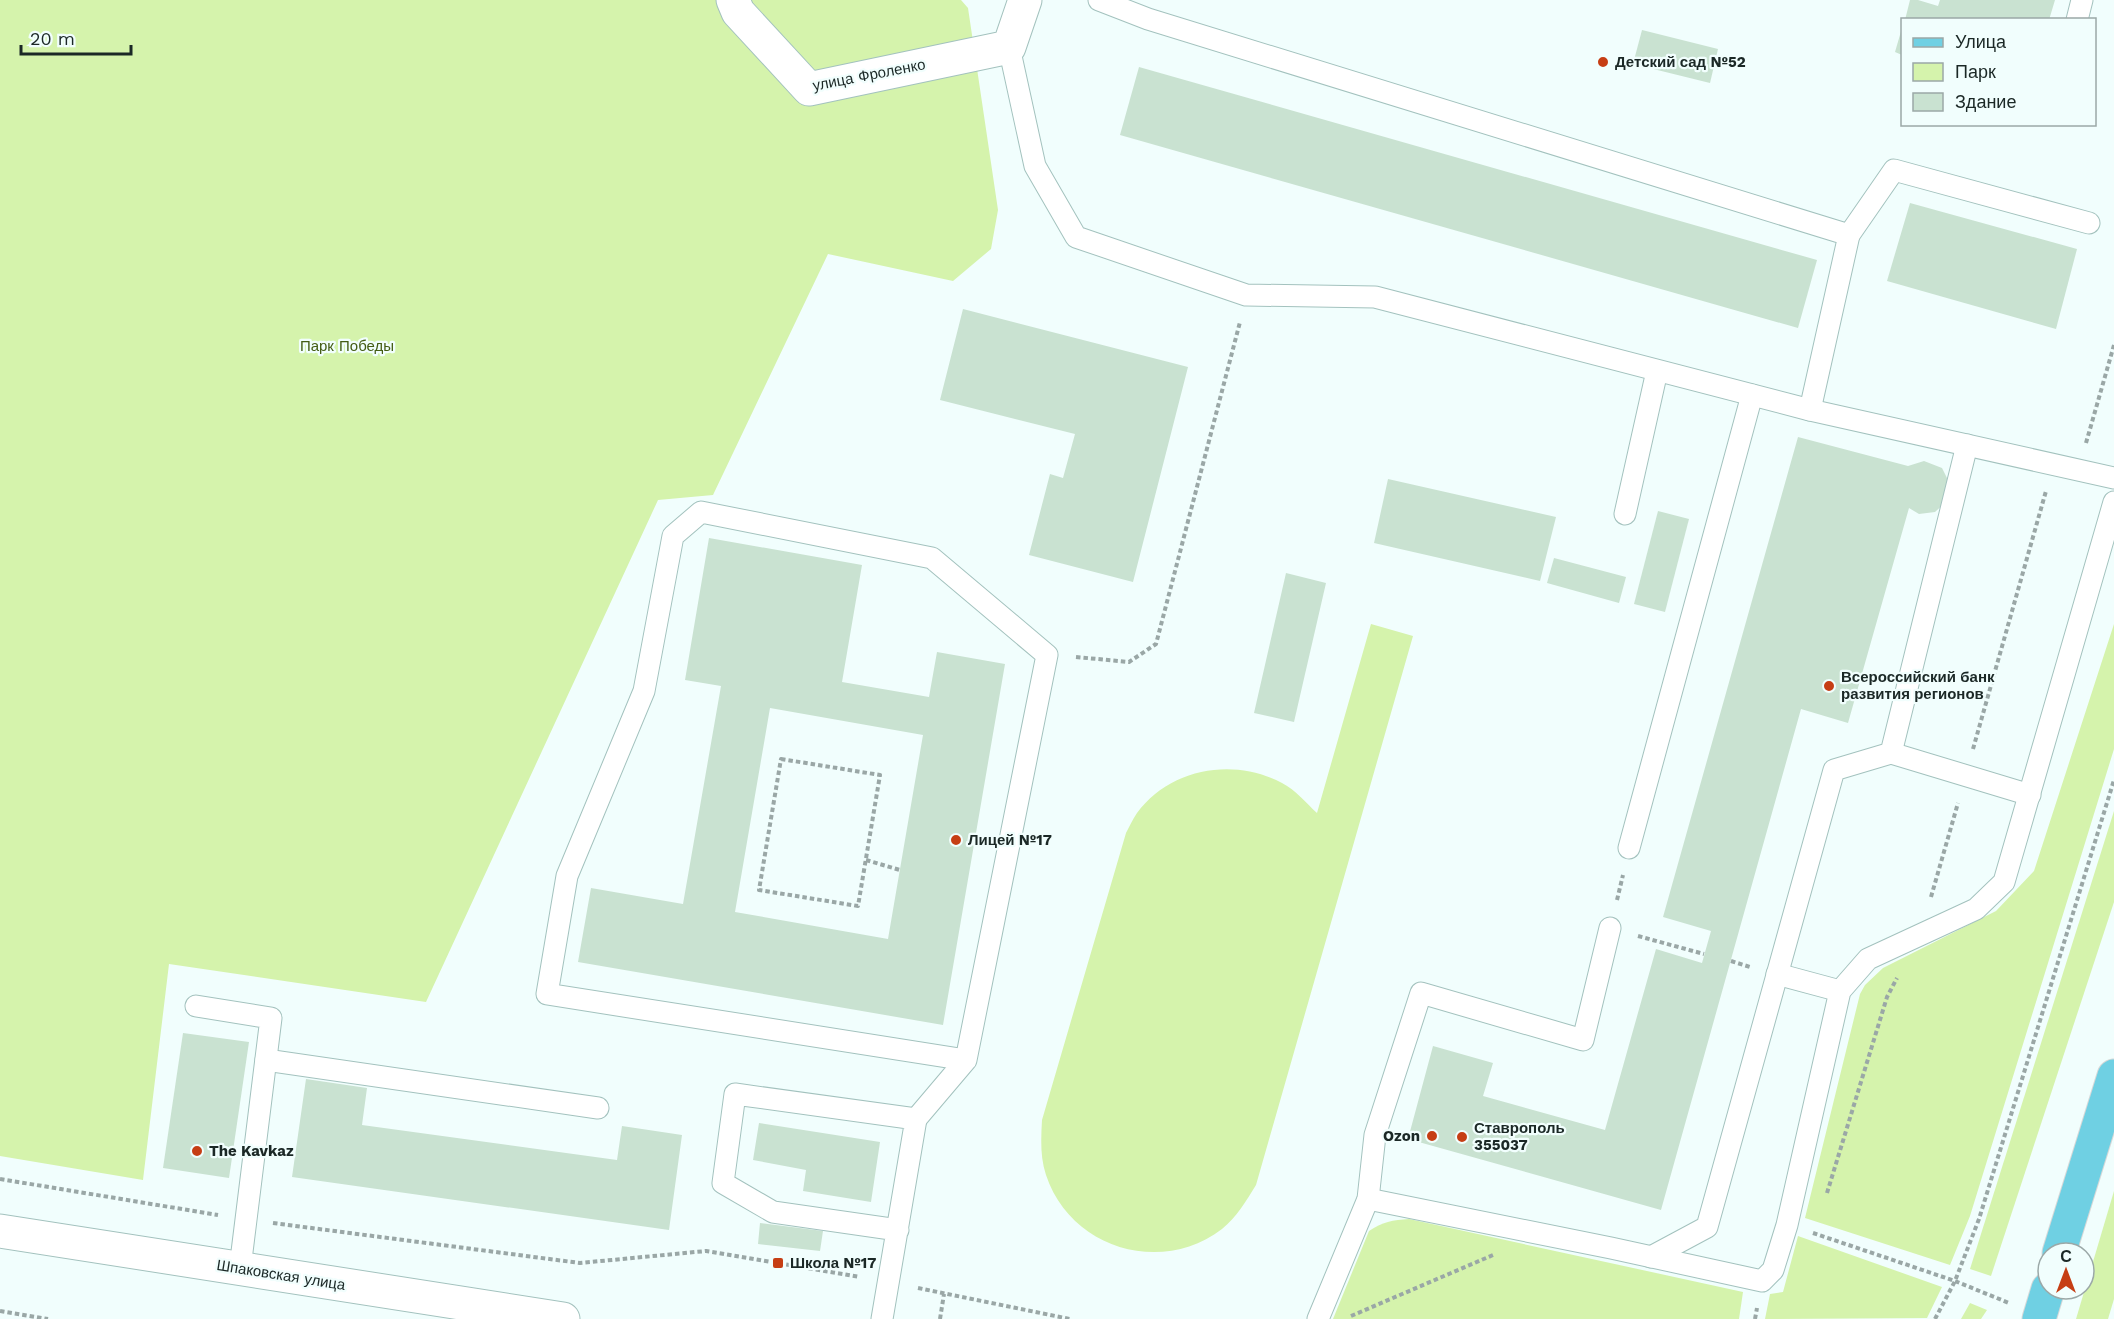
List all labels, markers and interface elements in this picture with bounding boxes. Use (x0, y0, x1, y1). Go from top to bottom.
scale bar (21, 18, 130, 56)
legend (1901, 18, 2096, 126)
text: 20 m (30, 28, 75, 49)
text: Улица (1955, 31, 2007, 52)
place label: Детский сад №52 (1615, 53, 1746, 71)
street label: улица Фроленко (811, 55, 927, 95)
marker: Детский сад №52 (1596, 55, 1610, 69)
text: Парк (1955, 61, 1996, 82)
text: Здание (1955, 91, 2016, 112)
park label: Парк Победы (300, 337, 394, 355)
place label: Всероссийский банк развития регионов (1841, 668, 1995, 703)
marker: Всероссийский банк развития регионов (1822, 679, 1836, 693)
place label: Лицей №17 (968, 831, 1052, 849)
marker: Лицей №17 (949, 833, 963, 847)
place label: Ставрополь 355037 (1474, 1119, 1565, 1154)
place label: Ozon (1383, 1127, 1420, 1145)
marker: Ozon (1425, 1129, 1439, 1143)
marker: Ставрополь 355037 (1455, 1130, 1469, 1144)
place label: The Kavkaz (209, 1142, 294, 1160)
marker: The Kavkaz (190, 1144, 204, 1158)
north arrow (2036, 1241, 2096, 1301)
text: С (2060, 1247, 2072, 1266)
place label: Школа №17 (790, 1254, 876, 1272)
street label: Шпаковская улица (215, 1256, 347, 1294)
marker: Школа №17 (771, 1256, 785, 1270)

